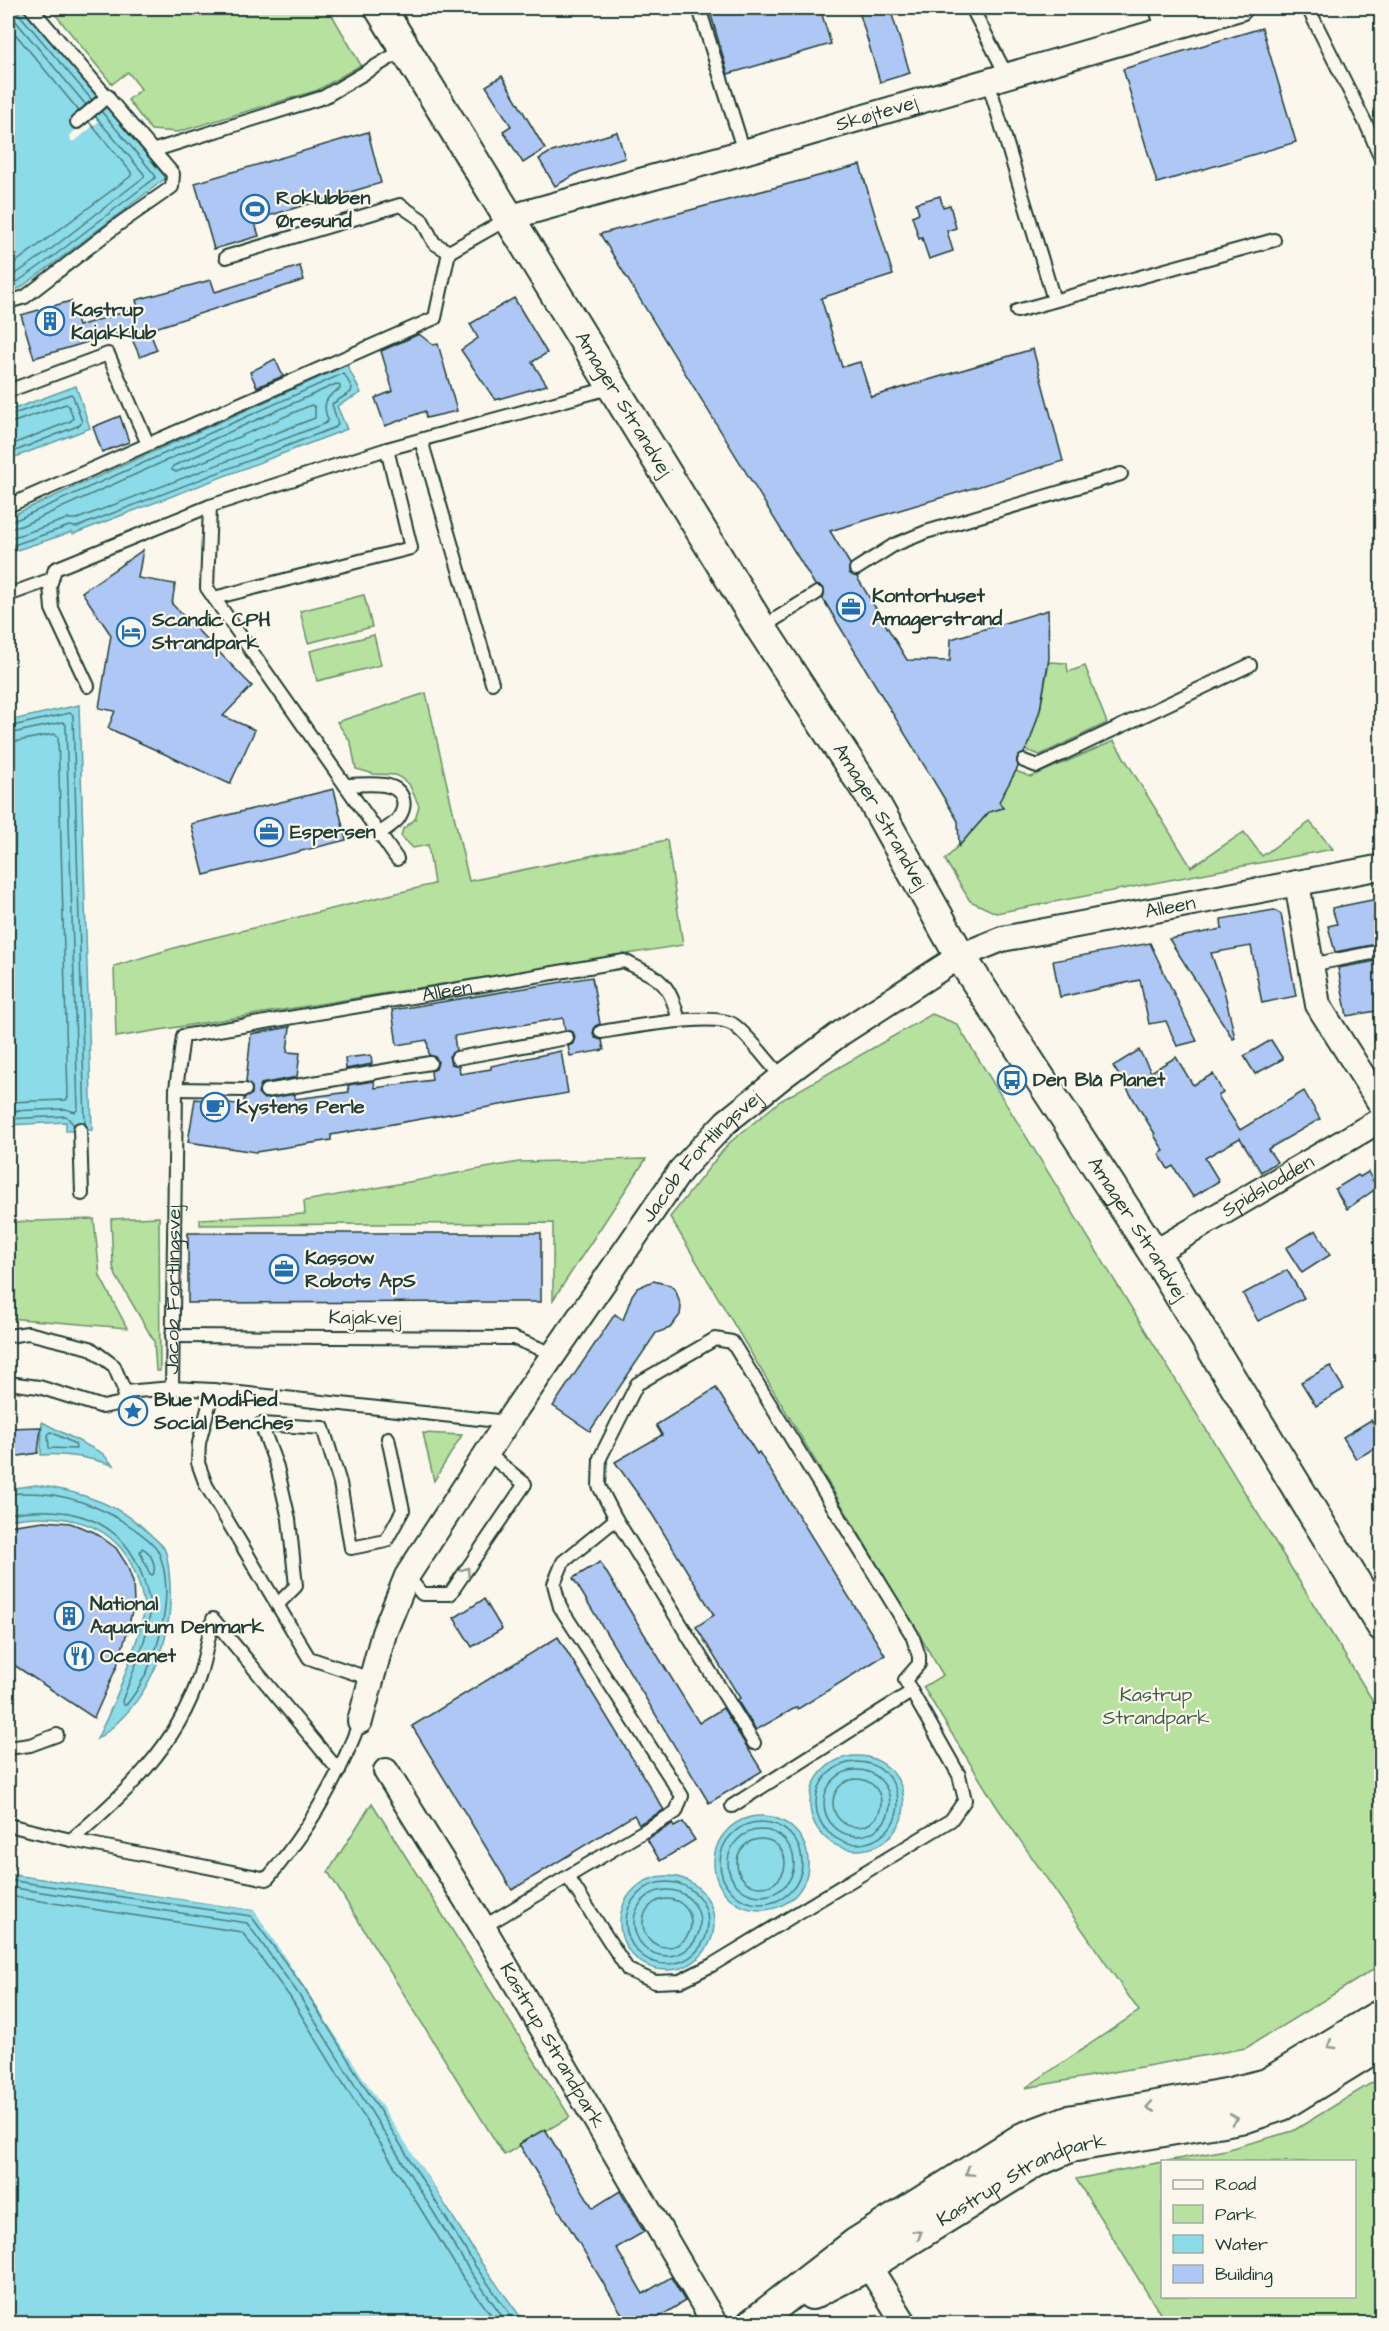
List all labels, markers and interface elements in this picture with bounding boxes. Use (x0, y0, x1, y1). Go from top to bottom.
street label: Skøjtevej (833, 88, 921, 139)
place label: Roklubben Øresund (276, 184, 370, 235)
sports icon: Roklubben Øresund (239, 193, 271, 225)
place label: Kastrup Kajakklub (71, 296, 157, 347)
building icon: Kastrup Kajakklub (34, 305, 66, 337)
street label: Amager Strandvej (568, 326, 679, 483)
place label: Kontorhuset Amagerstrand (872, 582, 1003, 634)
office icon: Kontorhuset Amagerstrand (835, 591, 867, 623)
place label: Scandic CPH Strandpark (151, 606, 271, 657)
hotel icon: Scandic CPH Strandpark (115, 616, 147, 648)
street label: Amager Strandvej (826, 738, 935, 895)
office icon: Espersen (253, 816, 285, 848)
place label: Espersen (290, 818, 376, 846)
street label: Alleen (1143, 889, 1198, 926)
street label: Alleen (420, 973, 474, 1009)
bus stop icon: Den Blå Planet (996, 1064, 1028, 1096)
place label: Den Blå Planet (1033, 1066, 1166, 1094)
street label: Jacob Fortlingsvej (635, 1084, 768, 1228)
cafe icon: Kystens Perle (199, 1091, 231, 1123)
place label: Kystens Perle (236, 1093, 365, 1122)
street label: Spidslodden (1216, 1148, 1319, 1224)
street label: Amager Strandvej (1081, 1151, 1194, 1306)
street label: Jacob Fortlingsvej (158, 1204, 189, 1375)
place label: Kassow Robots ApS (305, 1244, 416, 1295)
office icon: Kassow Robots ApS (268, 1253, 300, 1285)
street label: Kajakvej (328, 1303, 402, 1333)
place label: Blue Modified Social Benches (153, 1386, 294, 1437)
place icon: Blue Modified Social Benches (117, 1395, 149, 1427)
one-way arrow (459, 1567, 470, 1578)
place label: National Aquarium Denmark (90, 1590, 265, 1641)
building icon: National Aquarium Denmark (53, 1600, 85, 1632)
restaurant icon: Oceanet (63, 1640, 95, 1672)
place label: Oceanet (100, 1642, 177, 1670)
park label: Kastrup Strandpark (1102, 1681, 1210, 1732)
street label: Kastrup Strandpark (493, 1957, 612, 2134)
one-way arrow (1327, 2037, 1337, 2049)
one-way arrow (1145, 2100, 1155, 2113)
one-way arrow (1229, 2113, 1239, 2126)
street label: Kastrup Strandpark (931, 2127, 1108, 2234)
legend (1161, 2160, 1356, 2298)
one-way arrow (965, 2165, 976, 2176)
text: Road (1215, 2172, 1256, 2197)
text: Park (1215, 2202, 1257, 2227)
one-way arrow (912, 2230, 922, 2242)
text: Water (1215, 2232, 1268, 2257)
text: Building (1215, 2262, 1273, 2288)

